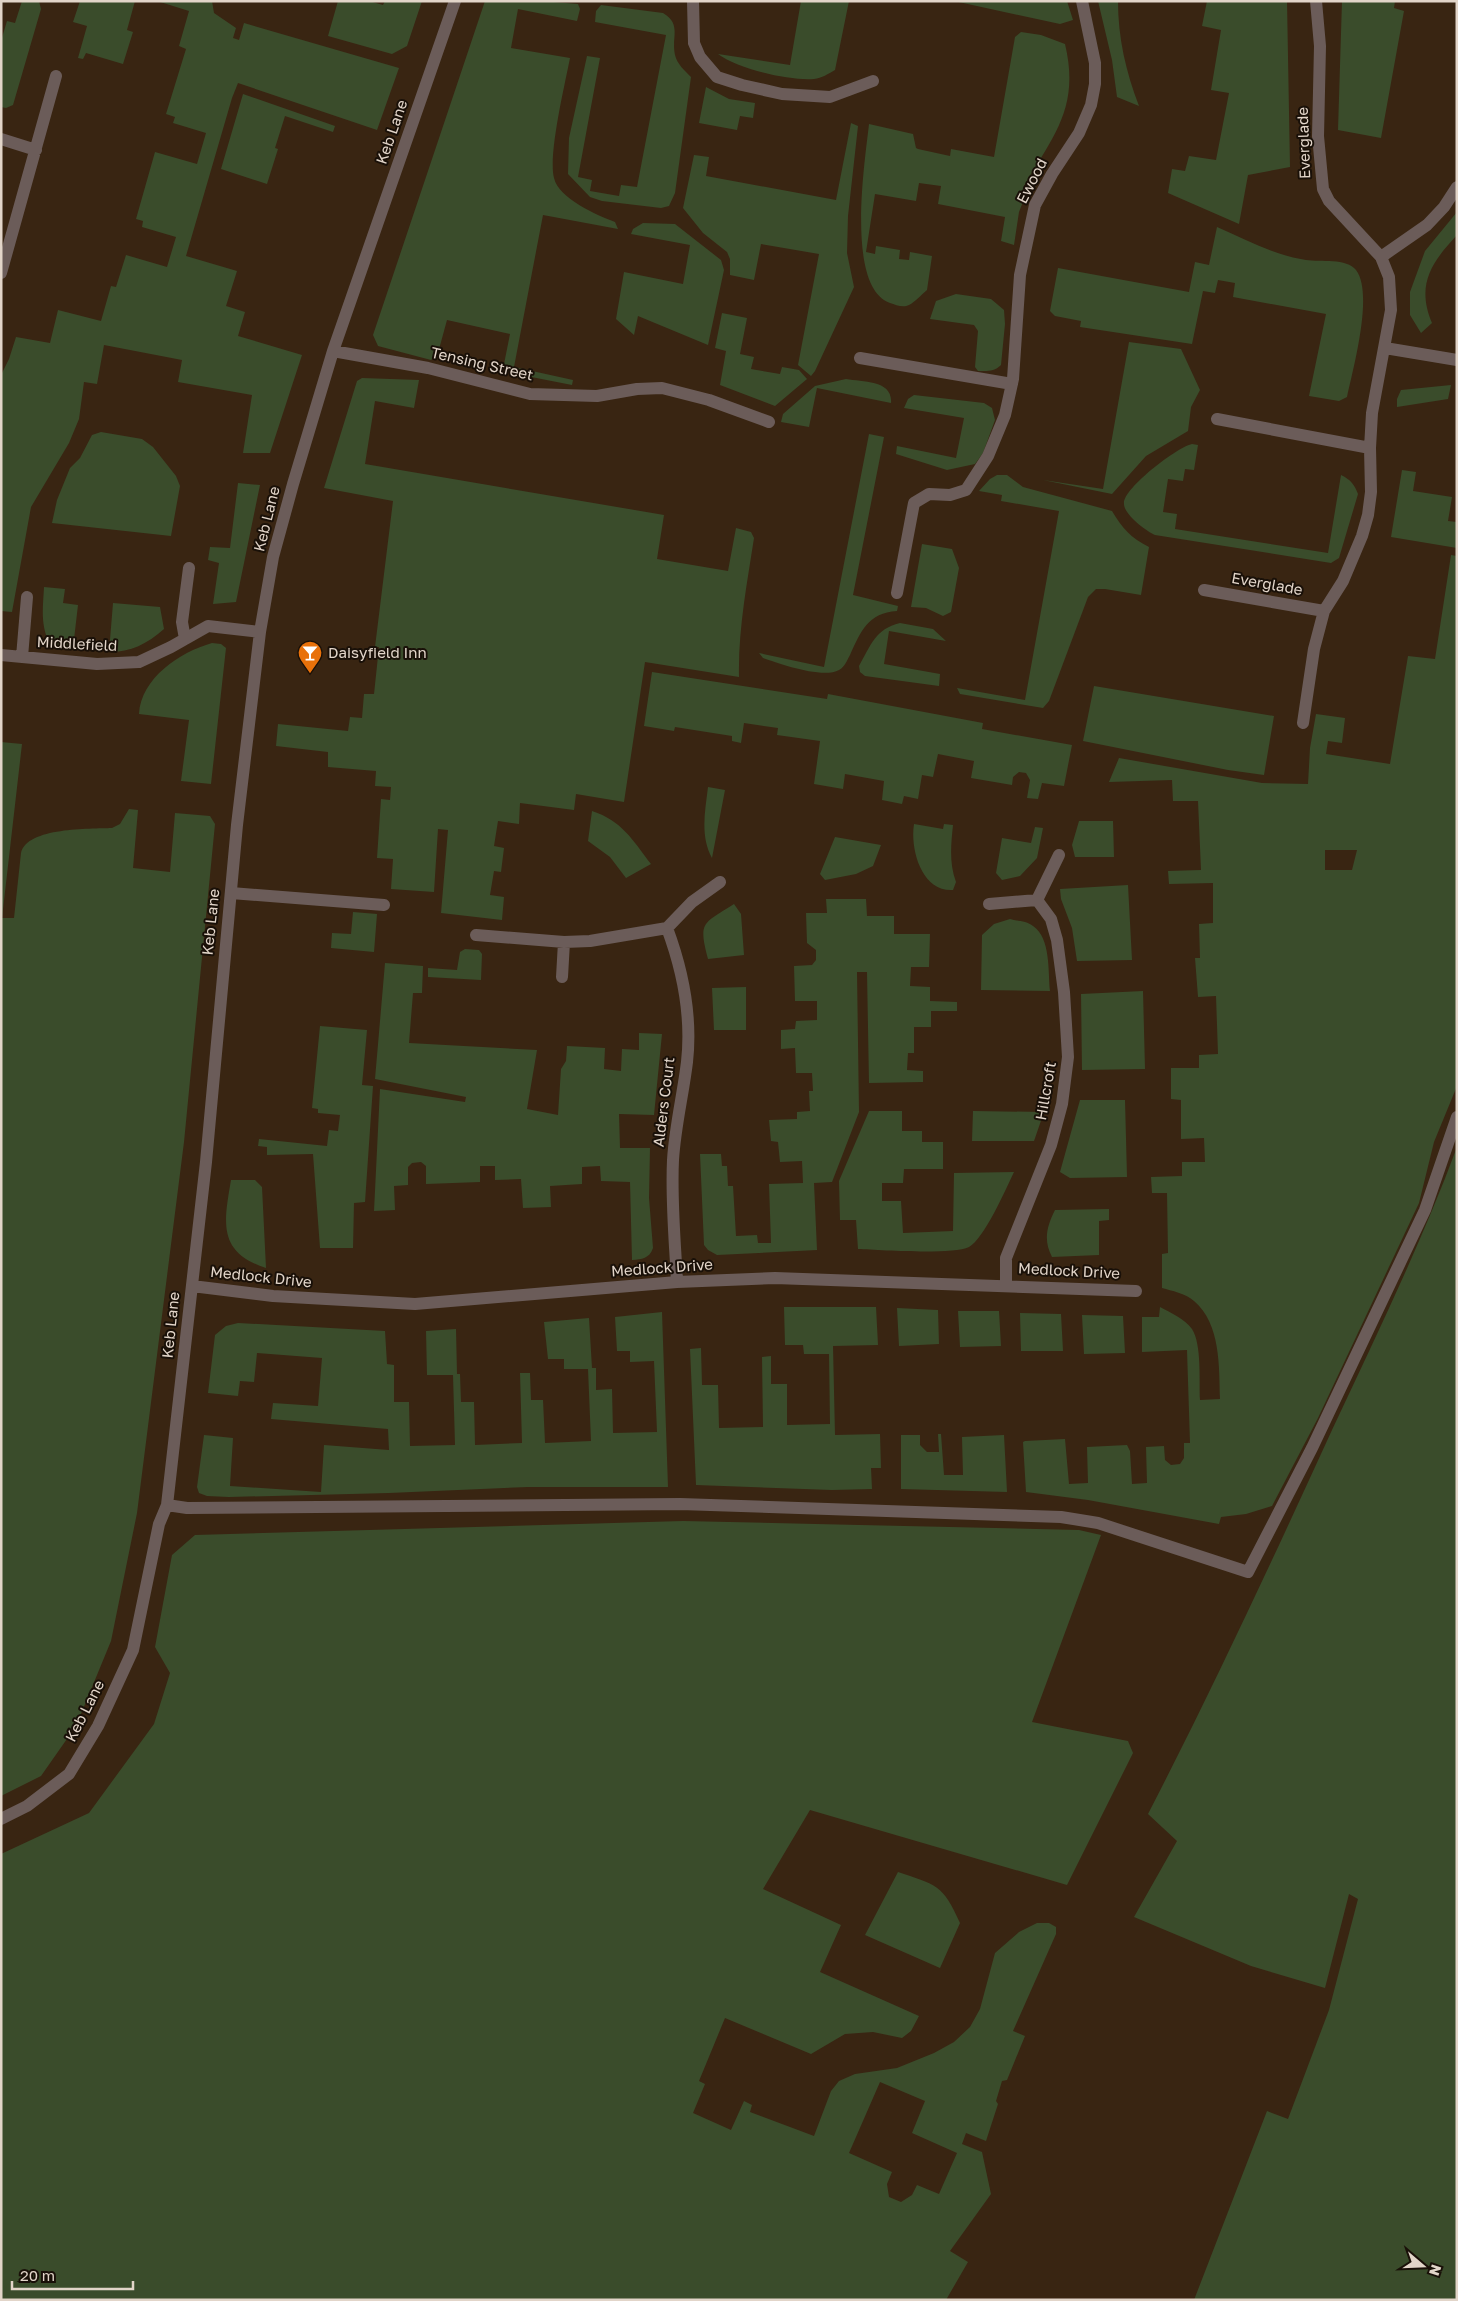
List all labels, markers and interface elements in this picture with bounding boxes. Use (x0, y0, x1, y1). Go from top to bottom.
street label: Keb Lane (372, 97, 411, 166)
street label: Everglade (1293, 106, 1313, 179)
street label: Ewood (1012, 155, 1050, 206)
street label: Tensing Street (429, 343, 535, 384)
street label: Keb Lane (249, 484, 283, 553)
street label: Everglade (1230, 568, 1304, 598)
street label: Middlefield (36, 632, 118, 654)
bar icon: Daisyfield Inn (297, 640, 323, 674)
place label: Daisyfield Inn (328, 643, 427, 661)
street label: Keb Lane (198, 887, 222, 956)
street label: Alders Court (649, 1056, 677, 1148)
street label: Hillcroft (1031, 1060, 1059, 1122)
street label: Medlock Drive (610, 1254, 714, 1280)
street label: Medlock Drive (1018, 1258, 1121, 1282)
street label: Medlock Drive (209, 1262, 313, 1290)
street label: Keb Lane (158, 1290, 182, 1359)
street label: Keb Lane (61, 1676, 107, 1744)
north arrow (1398, 2241, 1448, 2291)
scale bar (12, 2258, 134, 2290)
text: N (1426, 2263, 1446, 2278)
text: 20 m (20, 2266, 55, 2284)

